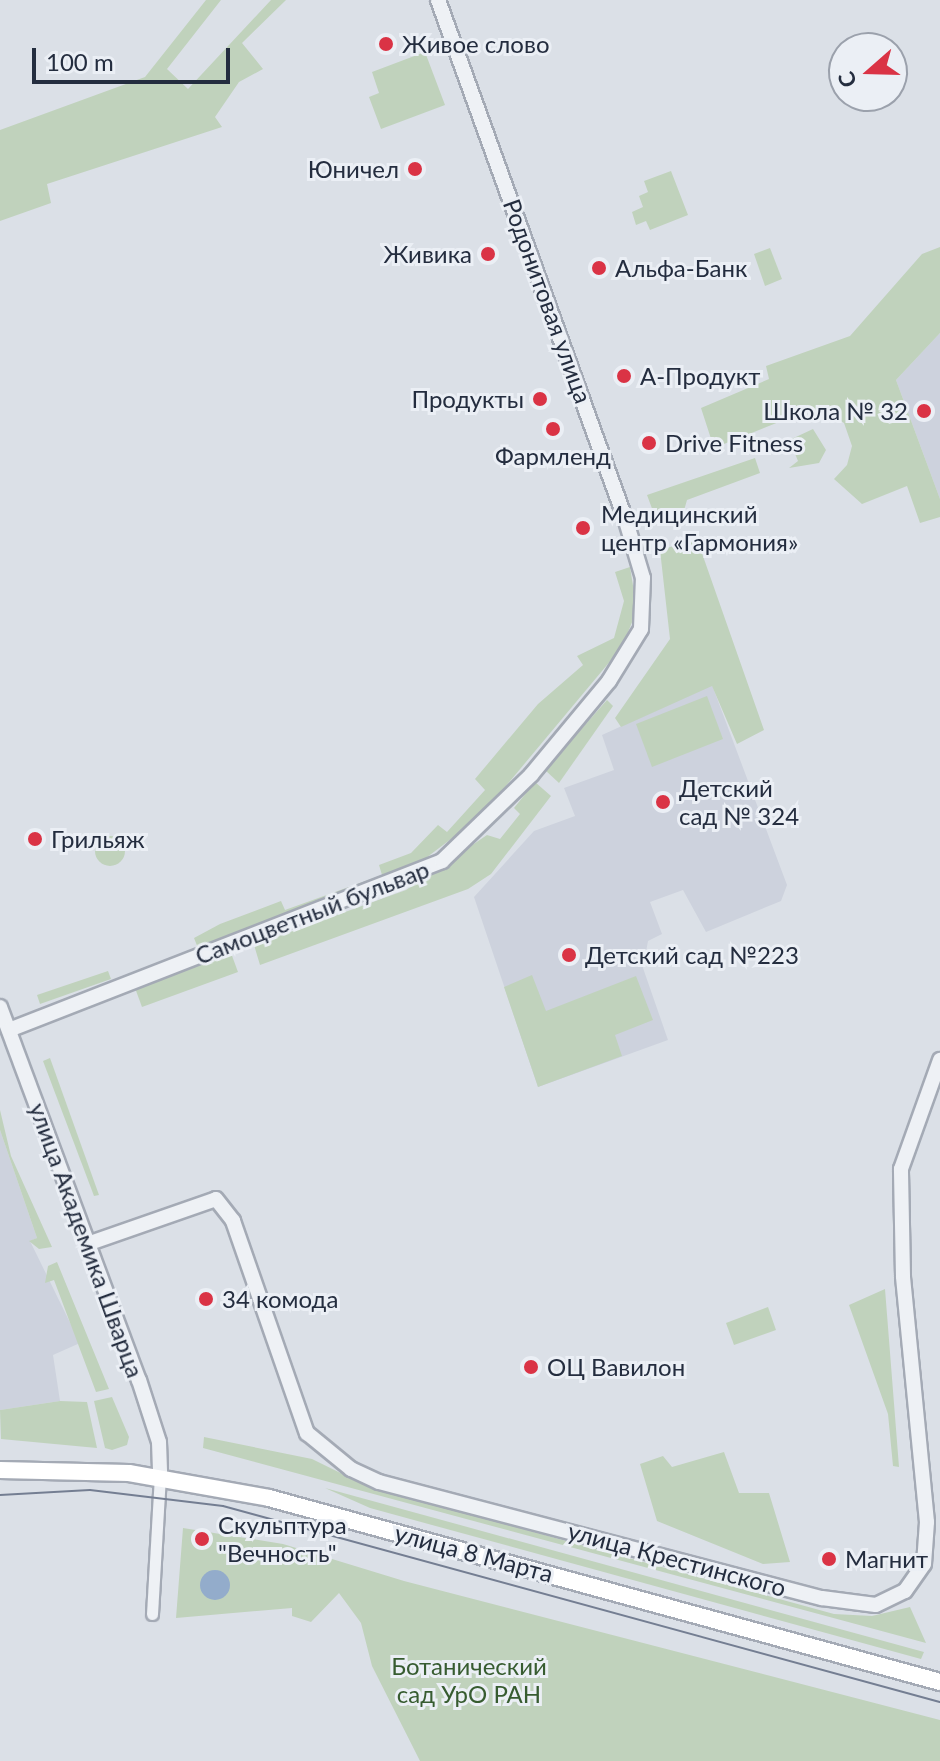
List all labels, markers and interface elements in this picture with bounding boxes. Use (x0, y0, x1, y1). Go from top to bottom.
place label: Живое слово (402, 30, 549, 58)
scale bar (36, 32, 234, 82)
north arrow (828, 32, 908, 112)
marker: Живое слово (377, 35, 395, 53)
text: 100 m (46, 47, 114, 76)
text: С (832, 68, 862, 91)
place label: Юничел (308, 155, 399, 183)
marker: Юничел (406, 160, 424, 178)
street label: Родонитовая улица (498, 195, 598, 407)
place label: Живика (383, 240, 472, 268)
marker: Живика (479, 245, 497, 263)
place label: Альфа-Банк (615, 254, 747, 282)
marker: Альфа-Банк (590, 259, 608, 277)
place label: А-Продукт (640, 362, 760, 390)
marker: А-Продукт (615, 367, 633, 385)
place label: Продукты (411, 385, 524, 413)
marker: Продукты (531, 390, 549, 408)
place label: Школа № 32 (763, 397, 908, 425)
marker: Школа № 32 (915, 402, 933, 420)
marker: Фармленд (544, 420, 562, 438)
place label: Drive Fitness (665, 429, 803, 457)
marker: Drive Fitness (640, 434, 658, 452)
place label: Фармленд (495, 442, 611, 470)
place label: Медицинский центр «Гармония» (601, 500, 798, 556)
marker: Медицинский центр «Гармония» (572, 517, 594, 539)
place label: Детский сад № 324 (679, 774, 799, 830)
marker: Детский сад № 324 (654, 793, 672, 811)
place label: Грильяж (51, 825, 145, 853)
marker: Грильяж (26, 830, 44, 848)
street label: Самоцветный бульвар (191, 854, 433, 970)
place label: Детский сад №223 (585, 941, 799, 969)
marker: Детский сад №223 (560, 946, 578, 964)
street label: улица Академика Шварца (24, 1099, 150, 1381)
place label: 34 комода (222, 1285, 338, 1313)
marker: 34 комода (197, 1290, 215, 1308)
place label: ОЦ Вавилон (547, 1353, 685, 1381)
marker: ОЦ Вавилон (522, 1358, 540, 1376)
place label: Скульптура "Вечность" (218, 1511, 347, 1567)
street label: улица Крестинского (565, 1516, 789, 1602)
street label: улица 8 Марта (392, 1518, 556, 1588)
marker: Скульптура "Вечность" (193, 1530, 211, 1548)
place label: Магнит (845, 1545, 928, 1573)
marker: Магнит (820, 1550, 838, 1568)
park label: Ботанический сад УрО РАН (391, 1652, 547, 1708)

